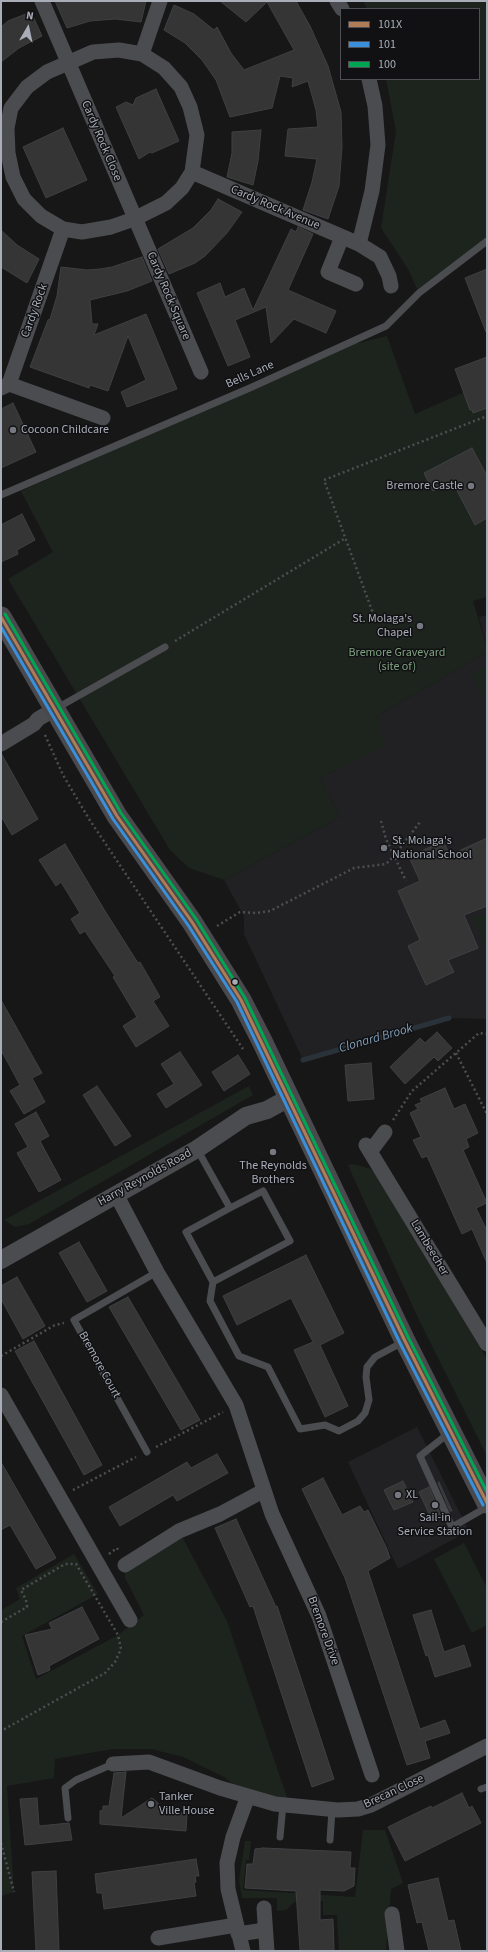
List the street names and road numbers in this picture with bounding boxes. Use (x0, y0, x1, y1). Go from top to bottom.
street label: Cardy Rock Close (78, 99, 124, 183)
street label: Cardy Rock Avenue (228, 183, 322, 233)
street label: Cardy Rock Square (143, 250, 193, 342)
street label: Cardy Rock (19, 282, 51, 340)
street label: Bells Lane (224, 358, 276, 392)
street label: Harry Reynolds Road (96, 1146, 194, 1210)
street label: Lambeecher (407, 1218, 451, 1278)
street label: Bremore Court (75, 1329, 123, 1401)
street label: Bremore Drive (304, 1595, 342, 1667)
street label: Brecan Close (362, 1772, 426, 1812)

